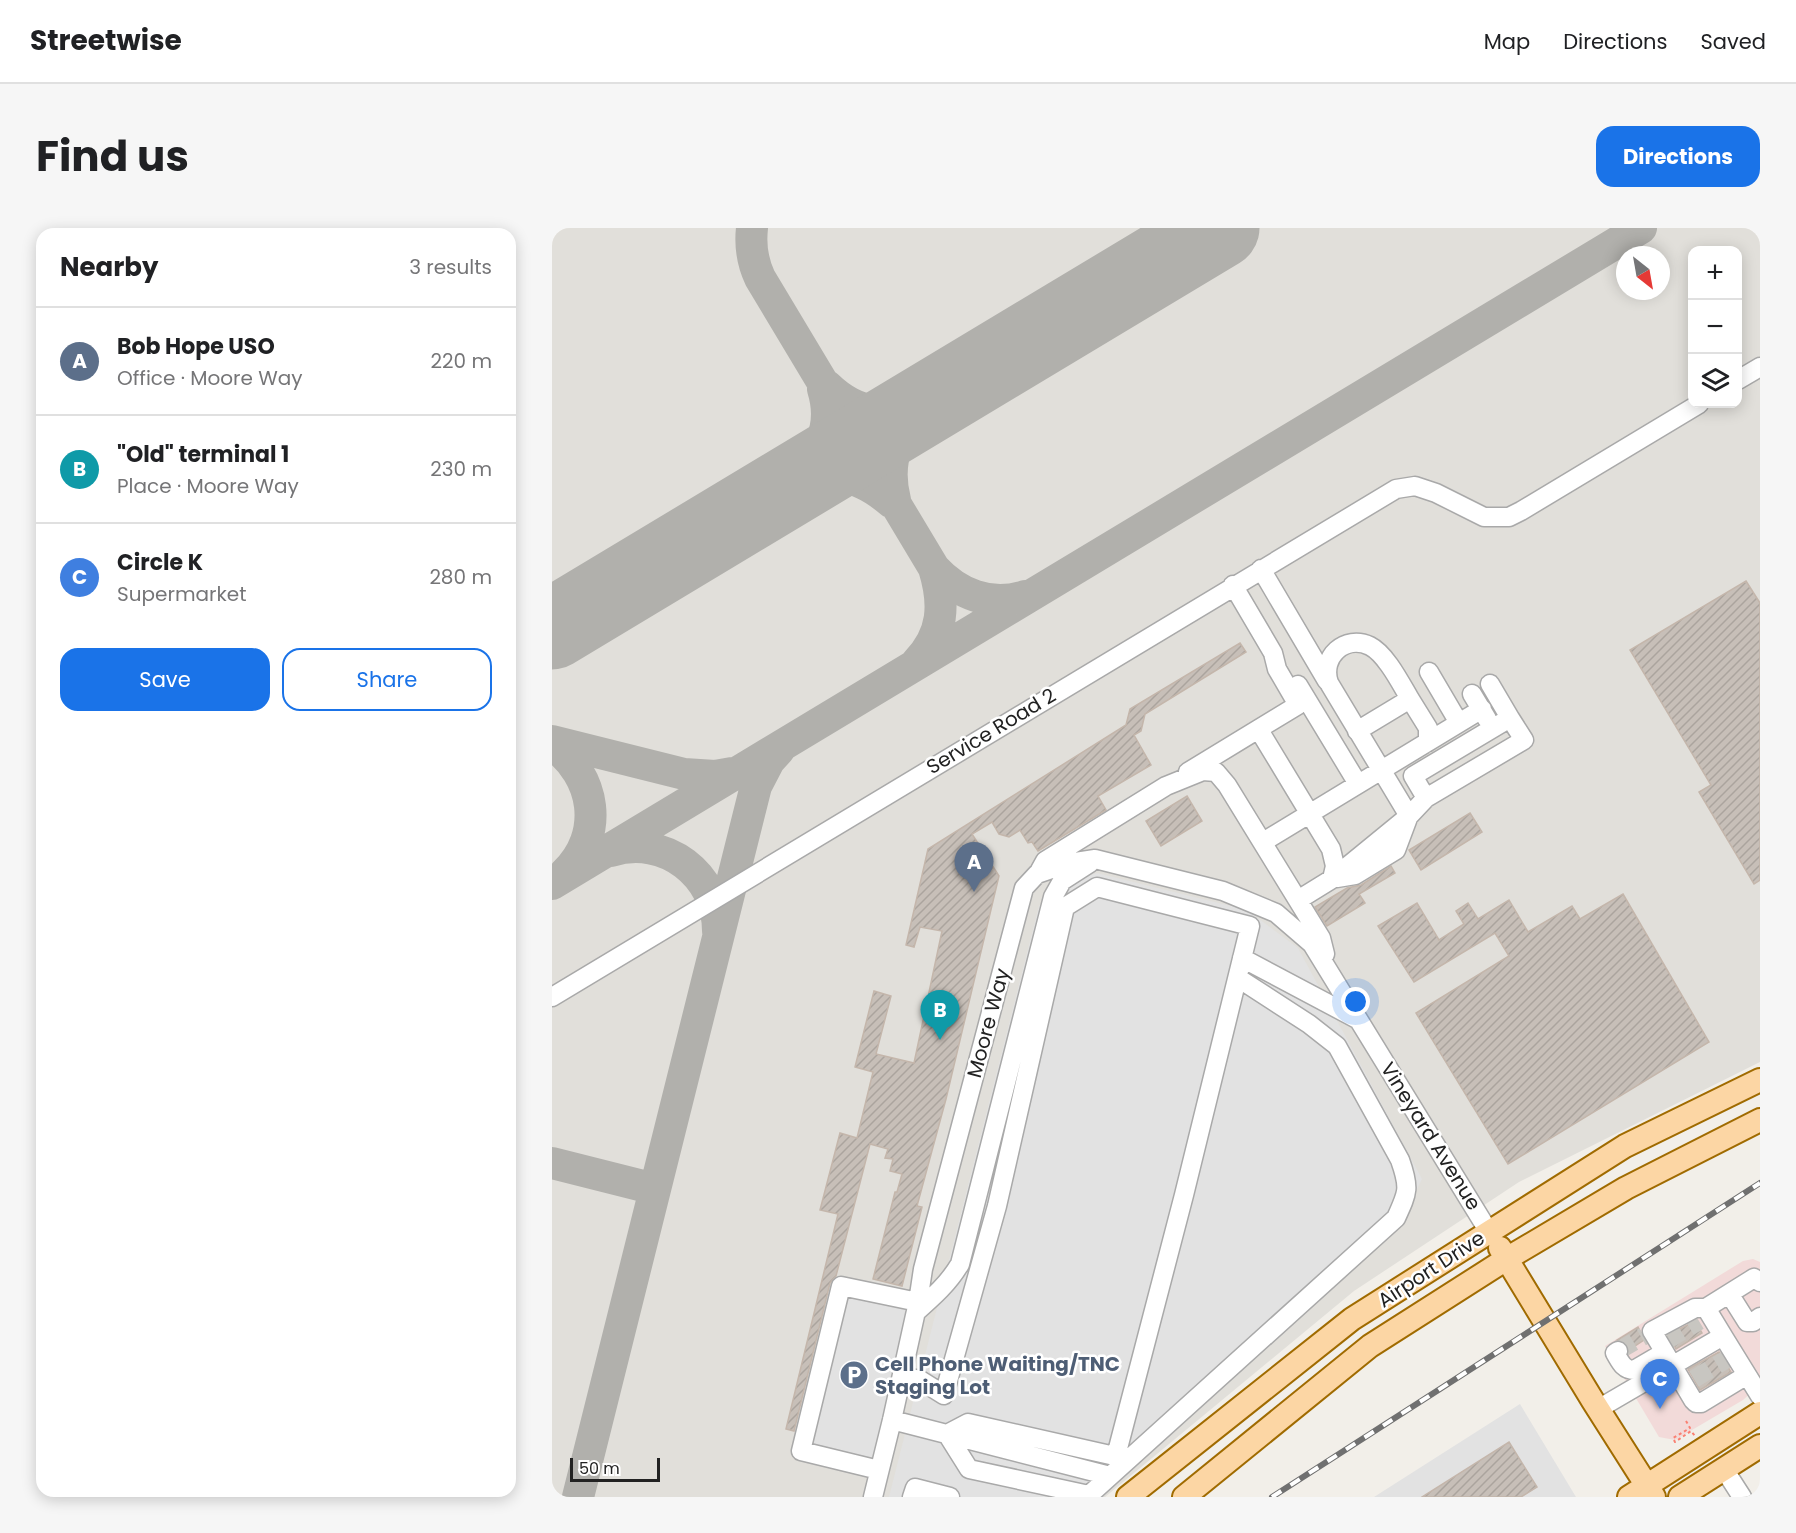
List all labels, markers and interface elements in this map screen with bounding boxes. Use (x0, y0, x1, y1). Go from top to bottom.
text: Streetwise (30, 21, 182, 60)
text: Map (1484, 27, 1530, 56)
text: Directions (1563, 27, 1667, 56)
text: Saved (1700, 27, 1766, 56)
button: Directions (1596, 126, 1760, 187)
text: Find us (36, 127, 189, 186)
north arrow (1616, 246, 1670, 300)
map controls (1688, 246, 1742, 408)
button: + (1688, 246, 1742, 300)
text: Nearby (60, 249, 158, 285)
text: 3 results (409, 253, 492, 281)
button: − (1688, 300, 1742, 354)
text: Bob Hope USO (117, 331, 275, 362)
text: A (72, 347, 87, 375)
text: 220 m (431, 347, 492, 375)
button: layers (1688, 354, 1742, 408)
text: Office · Moore Way (117, 364, 303, 392)
text: "Old" terminal 1 (117, 439, 289, 470)
text: B (73, 455, 86, 483)
text: 230 m (430, 455, 492, 483)
text: Place · Moore Way (117, 472, 299, 500)
text: Circle K (117, 547, 203, 578)
text: C (72, 563, 87, 591)
text: 280 m (429, 563, 492, 591)
text: Supermarket (117, 580, 246, 608)
button: Save (60, 648, 270, 711)
button: Share (282, 648, 492, 711)
street label: Service Road 2 (921, 681, 1061, 781)
pin: A (954, 842, 994, 892)
street label: Moore Way (960, 965, 1016, 1081)
your location (1341, 987, 1370, 1016)
pin: B (920, 990, 960, 1040)
street label: Vineyard Avenue (1374, 1057, 1488, 1215)
street label: Airport Drive (1372, 1224, 1490, 1314)
place label: Cell Phone Waiting/TNC Staging Lot (875, 1350, 1120, 1401)
parking icon: Cell Phone Waiting/TNC Staging Lot (838, 1359, 870, 1391)
pin: C (1640, 1360, 1680, 1409)
scale bar (570, 1455, 660, 1482)
text: 50 m (579, 1457, 620, 1480)

